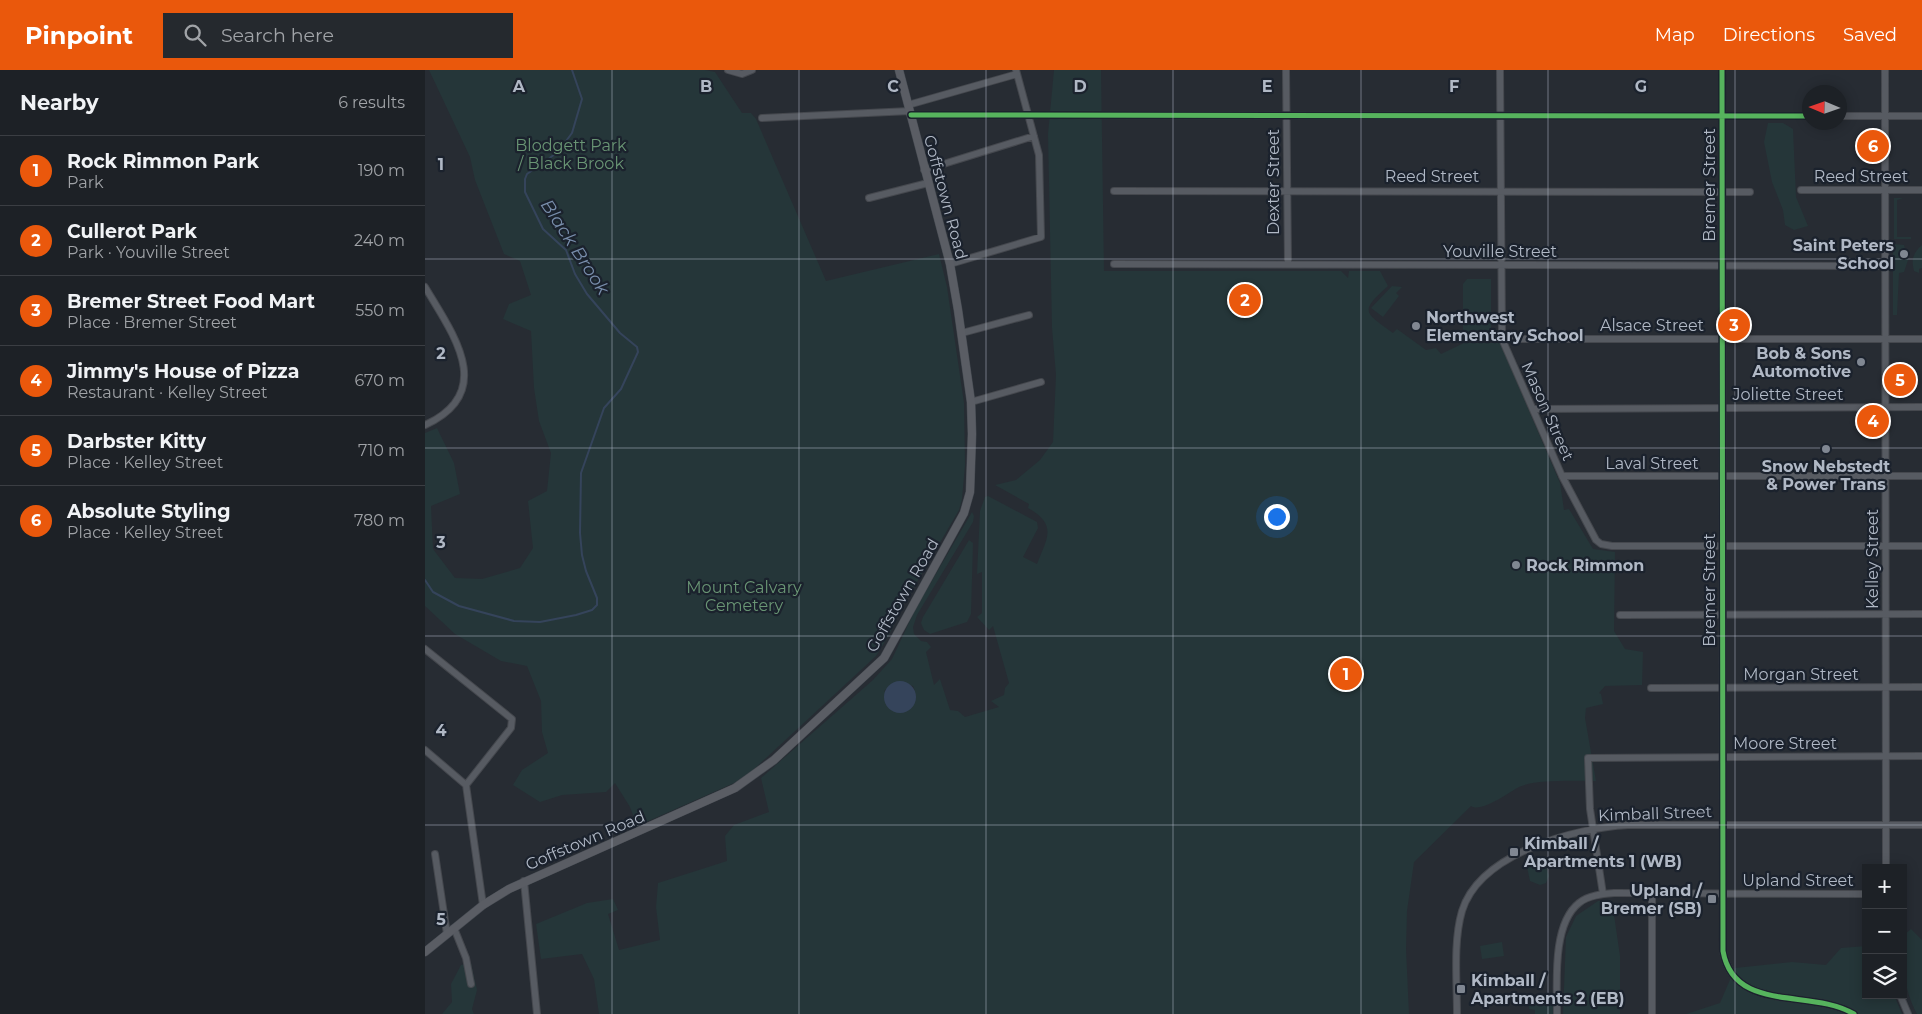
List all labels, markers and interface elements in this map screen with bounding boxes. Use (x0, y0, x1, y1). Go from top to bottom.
search box (163, 13, 513, 58)
text: Pinpoint (25, 21, 133, 50)
icon: search (181, 21, 209, 49)
text: Search here (221, 24, 334, 47)
text: Map (1655, 24, 1695, 46)
text: Directions (1723, 24, 1815, 46)
text: Saved (1843, 24, 1897, 46)
text: A (512, 77, 526, 96)
text: B (700, 77, 712, 96)
text: C (887, 77, 899, 96)
text: D (1073, 77, 1087, 96)
text: E (1262, 77, 1272, 96)
text: F (1449, 77, 1459, 96)
text: G (1635, 77, 1647, 96)
north arrow (1802, 85, 1847, 130)
text: Nearby (20, 90, 99, 115)
text: 6 results (338, 93, 405, 112)
pin: 6 (1857, 127, 1889, 165)
street label: Dexter Street (1264, 128, 1283, 235)
street label: Bremer Street (1700, 128, 1719, 242)
street label: Goffstown Road (920, 133, 971, 261)
park label: Blodgett Park / Black Brook (515, 136, 627, 173)
text: Rock Rimmon Park (67, 150, 259, 173)
text: 1 (438, 155, 444, 174)
text: 1 (33, 161, 39, 180)
text: 190 m (358, 161, 405, 180)
street label: Reed Street (1385, 167, 1480, 186)
street label: Reed Street (1814, 167, 1909, 186)
text: Park (67, 173, 104, 192)
water label: Black Brook (536, 195, 615, 300)
text: Cullerot Park (67, 220, 197, 243)
text: 2 (31, 231, 41, 250)
text: 240 m (354, 231, 405, 250)
place label: Saint Peters School (1793, 236, 1895, 273)
street label: Youville Street (1443, 242, 1557, 261)
text: Park · Youville Street (67, 243, 230, 262)
marker: Saint Peters School (1898, 248, 1910, 260)
pin: 2 (1229, 281, 1261, 319)
text: Bremer Street Food Mart (67, 290, 315, 313)
text: 3 (31, 301, 41, 320)
text: 550 m (355, 301, 405, 320)
pin: 3 (1718, 306, 1750, 344)
place label: Northwest Elementary School (1426, 308, 1584, 345)
text: Place · Bremer Street (67, 313, 237, 332)
street label: Alsace Street (1600, 316, 1705, 335)
marker: Northwest Elementary School (1410, 320, 1422, 332)
text: 2 (436, 344, 446, 363)
place label: Bob & Sons Automotive (1751, 344, 1851, 381)
marker: Bob & Sons Automotive (1855, 356, 1867, 368)
street label: Mason Street (1517, 359, 1578, 464)
text: Jimmy's House of Pizza (67, 360, 299, 383)
pin: 5 (1884, 361, 1916, 399)
text: 4 (30, 371, 42, 390)
text: 670 m (355, 371, 405, 390)
text: Restaurant · Kelley Street (67, 383, 267, 402)
street label: Joliette Street (1731, 385, 1844, 404)
pin: 4 (1857, 402, 1889, 440)
text: Darbster Kitty (67, 430, 206, 453)
text: 5 (31, 441, 41, 460)
text: 710 m (358, 441, 405, 460)
marker: Snow Nebstedt & Power Trans (1820, 443, 1832, 455)
text: Place · Kelley Street (67, 453, 223, 472)
street label: Laval Street (1605, 454, 1699, 473)
place label: Snow Nebstedt & Power Trans (1762, 457, 1890, 494)
text: Absolute Styling (67, 500, 231, 523)
your location (1264, 504, 1290, 530)
street label: Kelley Street (1863, 508, 1882, 609)
text: 6 (31, 511, 41, 530)
text: 780 m (354, 511, 405, 530)
text: Place · Kelley Street (67, 523, 223, 542)
text: 3 (435, 533, 446, 552)
street label: Bremer Street (1700, 533, 1719, 647)
street label: Goffstown Road (862, 535, 943, 655)
place label: Rock Rimmon (1526, 556, 1644, 575)
marker: Rock Rimmon (1510, 559, 1522, 571)
park label: Mount Calvary Cemetery (686, 578, 802, 615)
pin: 1 (1330, 655, 1362, 693)
street label: Morgan Street (1743, 665, 1859, 684)
text: 4 (435, 721, 447, 740)
street label: Moore Street (1733, 734, 1837, 753)
street label: Kimball Street (1598, 802, 1713, 825)
street label: Goffstown Road (523, 807, 648, 874)
place label: Kimball / Apartments 1 (WB) (1523, 834, 1682, 871)
marker: Kimball / Apartments 1 (WB) (1508, 846, 1520, 858)
map controls (1862, 864, 1907, 999)
button: + (1862, 864, 1907, 909)
street label: Upland Street (1742, 871, 1854, 890)
place label: Upland / Bremer (SB) (1601, 881, 1703, 918)
marker: Upland / Bremer (SB) (1706, 893, 1718, 905)
button: − (1862, 909, 1907, 954)
text: 5 (436, 910, 446, 929)
button: layers (1862, 954, 1907, 999)
place label: Kimball / Apartments 2 (EB) (1470, 971, 1625, 1008)
marker: Kimball / Apartments 2 (EB) (1455, 983, 1467, 995)

